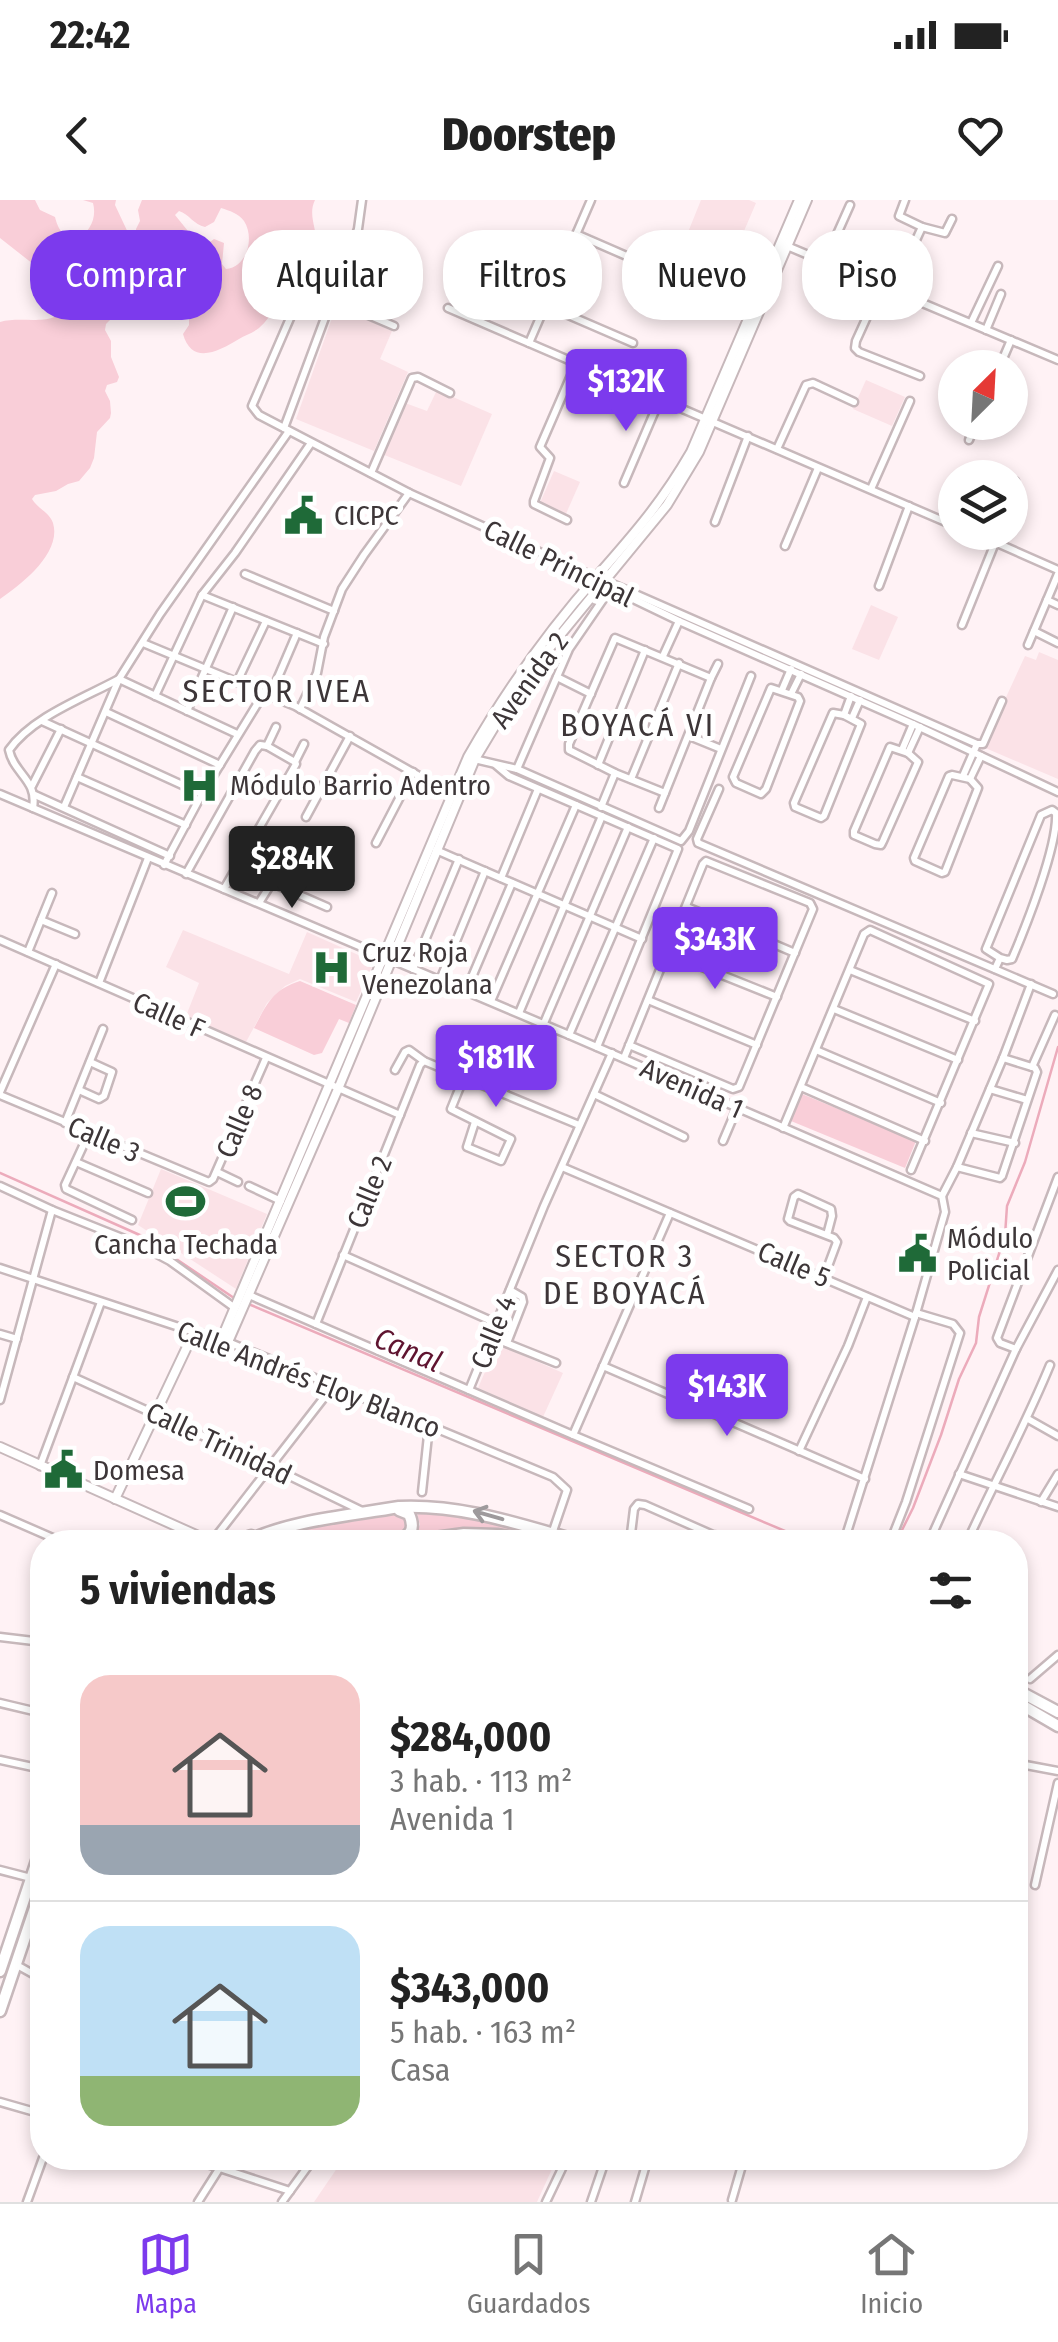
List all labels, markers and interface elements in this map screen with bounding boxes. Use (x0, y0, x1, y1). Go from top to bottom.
text: 22:42 (50, 12, 130, 58)
icon: back (50, 108, 105, 163)
text: Doorstep (442, 108, 616, 162)
icon: heart (953, 108, 1008, 163)
chip: Comprar (30, 230, 222, 320)
chip: Alquilar (242, 230, 423, 320)
chip: Filtros (443, 230, 602, 320)
chip: Nuevo (622, 230, 782, 320)
chip: Piso (802, 230, 933, 320)
pin: $132K (556, 349, 696, 434)
north arrow (938, 350, 1028, 440)
map controls (938, 350, 1028, 550)
text: $132K (588, 362, 664, 400)
button: layers (938, 460, 1028, 550)
public building icon: CICPC (283, 494, 325, 536)
place label: CICPC (334, 499, 399, 532)
street label: Calle Principal (478, 513, 639, 614)
street label: Avenida 2 (484, 626, 575, 735)
district label: SECTOR IVEA (182, 672, 372, 710)
district label: BOYACÁ VI (560, 706, 716, 744)
hospital icon: Módulo Barrio Adentro (179, 764, 221, 806)
place label: Módulo Barrio Adentro (230, 769, 491, 802)
pin: $284K (222, 826, 362, 911)
text: $284K (251, 839, 333, 877)
pin: $343K (645, 907, 785, 992)
text: $343K (675, 920, 755, 958)
place label: Cruz Roja Venezolana (362, 936, 493, 1001)
hospital icon: Cruz Roja Venezolana (311, 947, 353, 989)
street label: Calle F (128, 985, 210, 1046)
pin: $181K (426, 1025, 566, 1110)
text: $181K (458, 1038, 534, 1076)
street label: Avenida 1 (635, 1051, 748, 1126)
street label: Calle 8 (209, 1080, 270, 1163)
street label: Calle 3 (63, 1110, 145, 1169)
street label: Calle 2 (340, 1151, 399, 1233)
sports icon: Cancha Techada (165, 1180, 207, 1222)
place label: Módulo Policial (947, 1222, 1033, 1287)
place label: Cancha Techada (94, 1228, 278, 1261)
public building icon: Módulo Policial (896, 1233, 938, 1275)
street label: Calle 5 (753, 1235, 835, 1294)
district label: SECTOR 3 DE BOYACÁ (543, 1237, 707, 1312)
street label: Calle 4 (464, 1291, 523, 1374)
street label: Calle Andrés Eloy Blanco (172, 1314, 445, 1445)
water label: Canal (369, 1320, 447, 1380)
pin: $143K (657, 1354, 797, 1439)
text: $143K (688, 1367, 766, 1405)
street label: Calle Trinidad (141, 1395, 297, 1492)
public building icon: Domesa (42, 1449, 84, 1491)
place label: Domesa (93, 1454, 185, 1487)
one-way arrow (473, 1505, 504, 1524)
icon: filters (923, 1563, 978, 1618)
text: 5 viviendas (80, 1565, 276, 1615)
text: $284,000 (390, 1712, 551, 1762)
icon: home (160, 1715, 280, 1835)
text: 3 hab. · 113 m² (390, 1762, 572, 1800)
text: Avenida 1 (390, 1800, 515, 1838)
text: $343,000 (390, 1963, 549, 2013)
icon: home (160, 1966, 280, 2086)
text: 5 hab. · 163 m² (390, 2013, 576, 2051)
text: Casa (390, 2051, 451, 2089)
tab: Mapa (135, 2227, 197, 2320)
tab: Guardados (467, 2227, 590, 2320)
tab: Inicio (860, 2227, 923, 2320)

